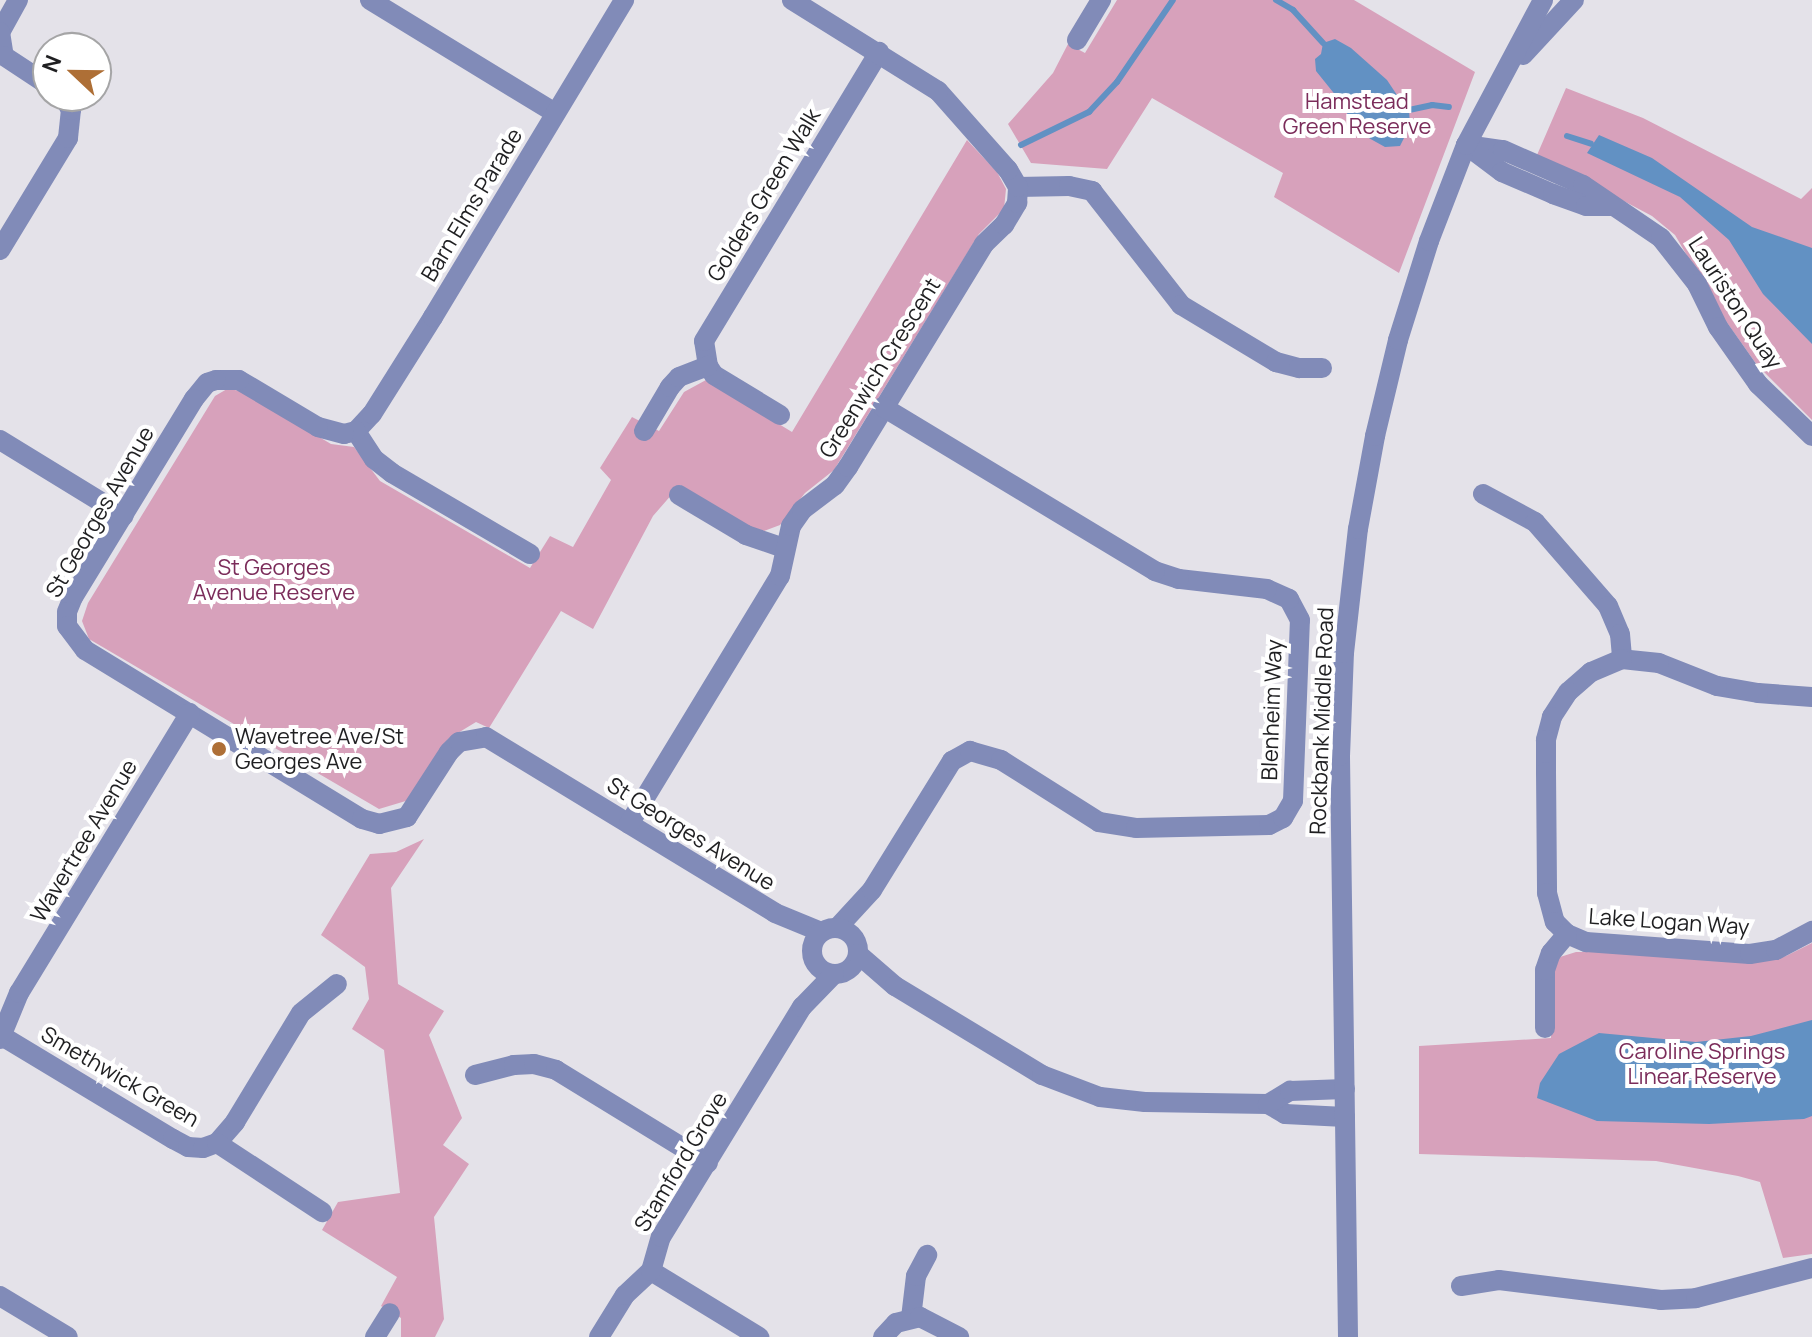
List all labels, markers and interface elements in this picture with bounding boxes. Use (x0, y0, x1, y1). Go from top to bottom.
north arrow (32, 32, 112, 112)
text: N (35, 51, 68, 77)
park label: Hamstead Green Reserve (1283, 88, 1431, 140)
street label: Golders Green Walk (702, 104, 826, 286)
street label: Barn Elms Parade (416, 124, 528, 286)
street label: Lauriston Quay (1682, 232, 1788, 374)
street label: Greenwich Crescent (814, 273, 946, 463)
street label: St Georges Avenue (40, 422, 160, 602)
park label: St Georges Avenue Reserve (193, 554, 355, 606)
street label: Rockbank Middle Road (1305, 607, 1339, 835)
street label: Blenheim Way (1256, 639, 1288, 781)
place label: Wavetree Ave/St Georges Ave (235, 723, 404, 774)
marker: Wavetree Ave/St Georges Ave (210, 740, 228, 758)
street label: Wavertree Avenue (25, 755, 143, 927)
street label: St Georges Avenue (602, 772, 780, 896)
street label: Lake Logan Way (1588, 903, 1750, 941)
street label: Smethwick Green (36, 1021, 204, 1133)
park label: Caroline Springs Linear Reserve (1619, 1038, 1785, 1090)
street label: Stamford Grove (629, 1087, 733, 1237)

